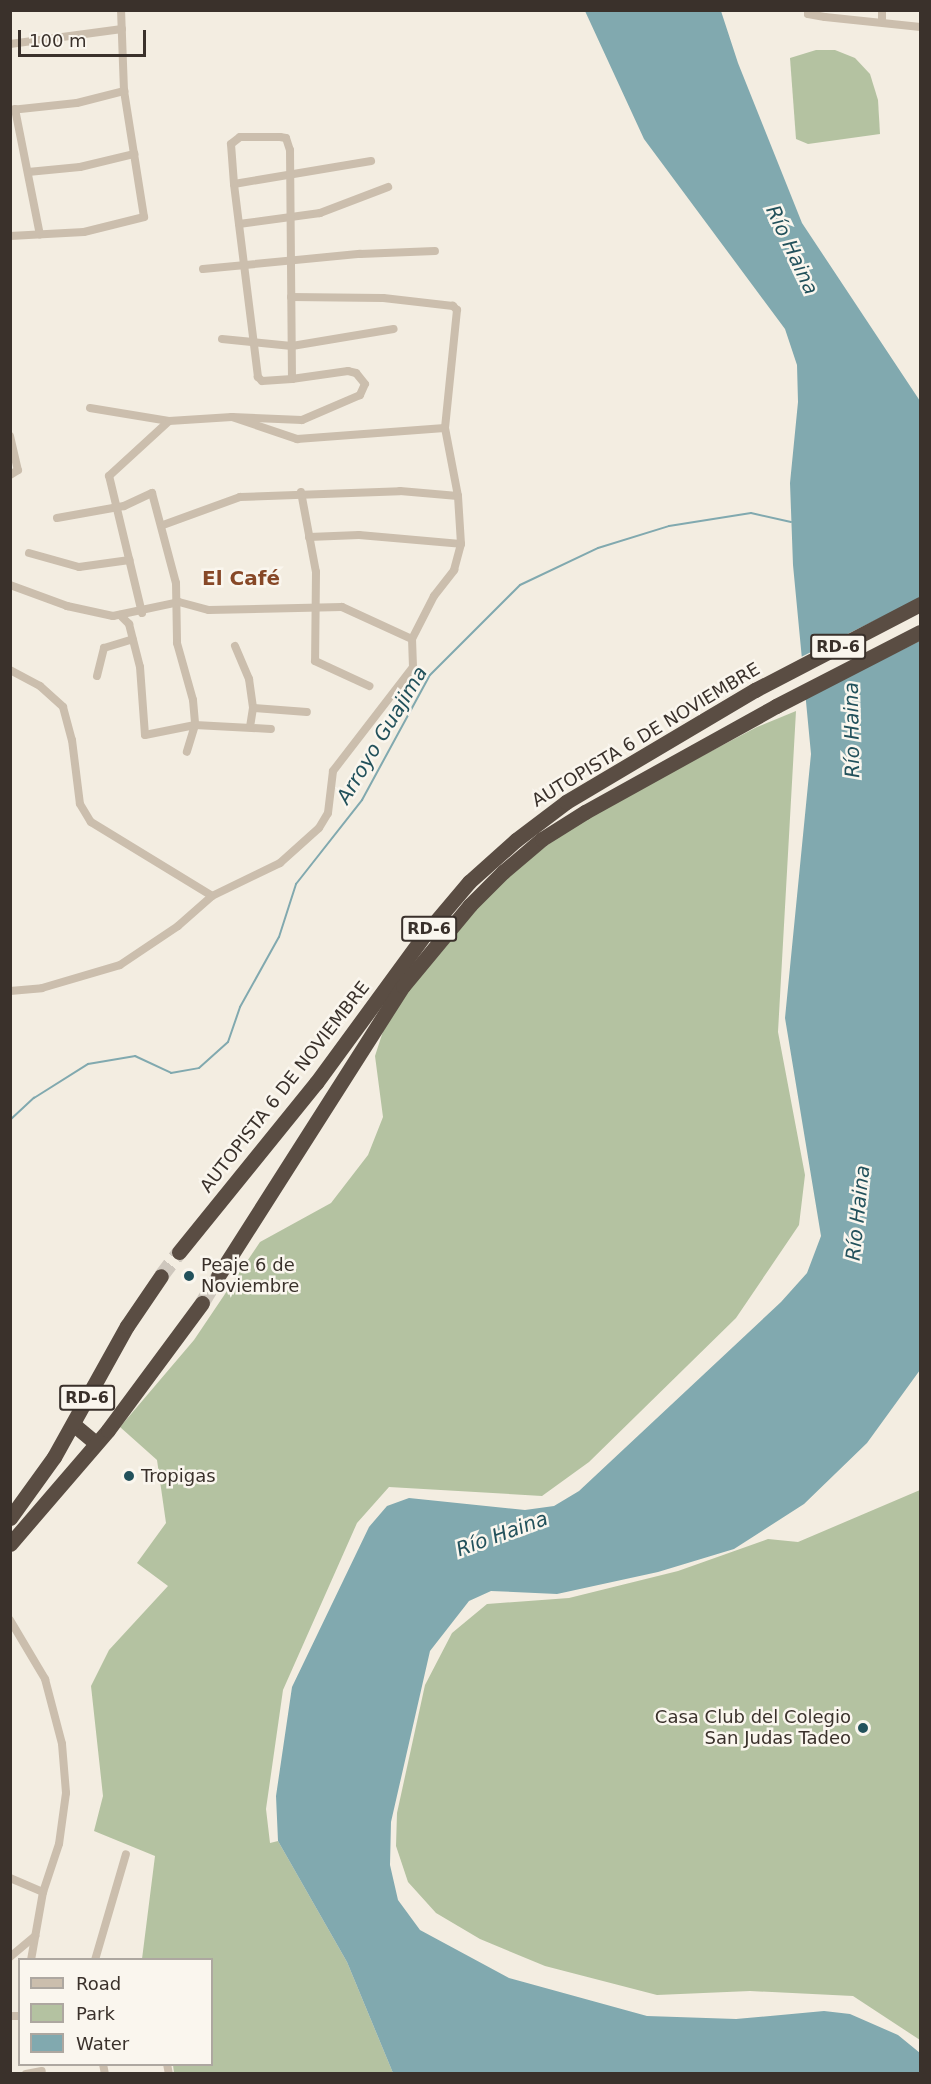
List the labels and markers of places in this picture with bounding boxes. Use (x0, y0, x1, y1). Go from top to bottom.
place label: Peaje 6 de Noviembre (201, 1255, 299, 1298)
marker: Peaje 6 de Noviembre (182, 1269, 196, 1283)
place label: Tropigas (141, 1465, 216, 1487)
marker: Tropigas (122, 1469, 136, 1483)
place label: Casa Club del Colegio San Judas Tadeo (655, 1707, 851, 1750)
marker: Casa Club del Colegio San Judas Tadeo (856, 1721, 870, 1735)

